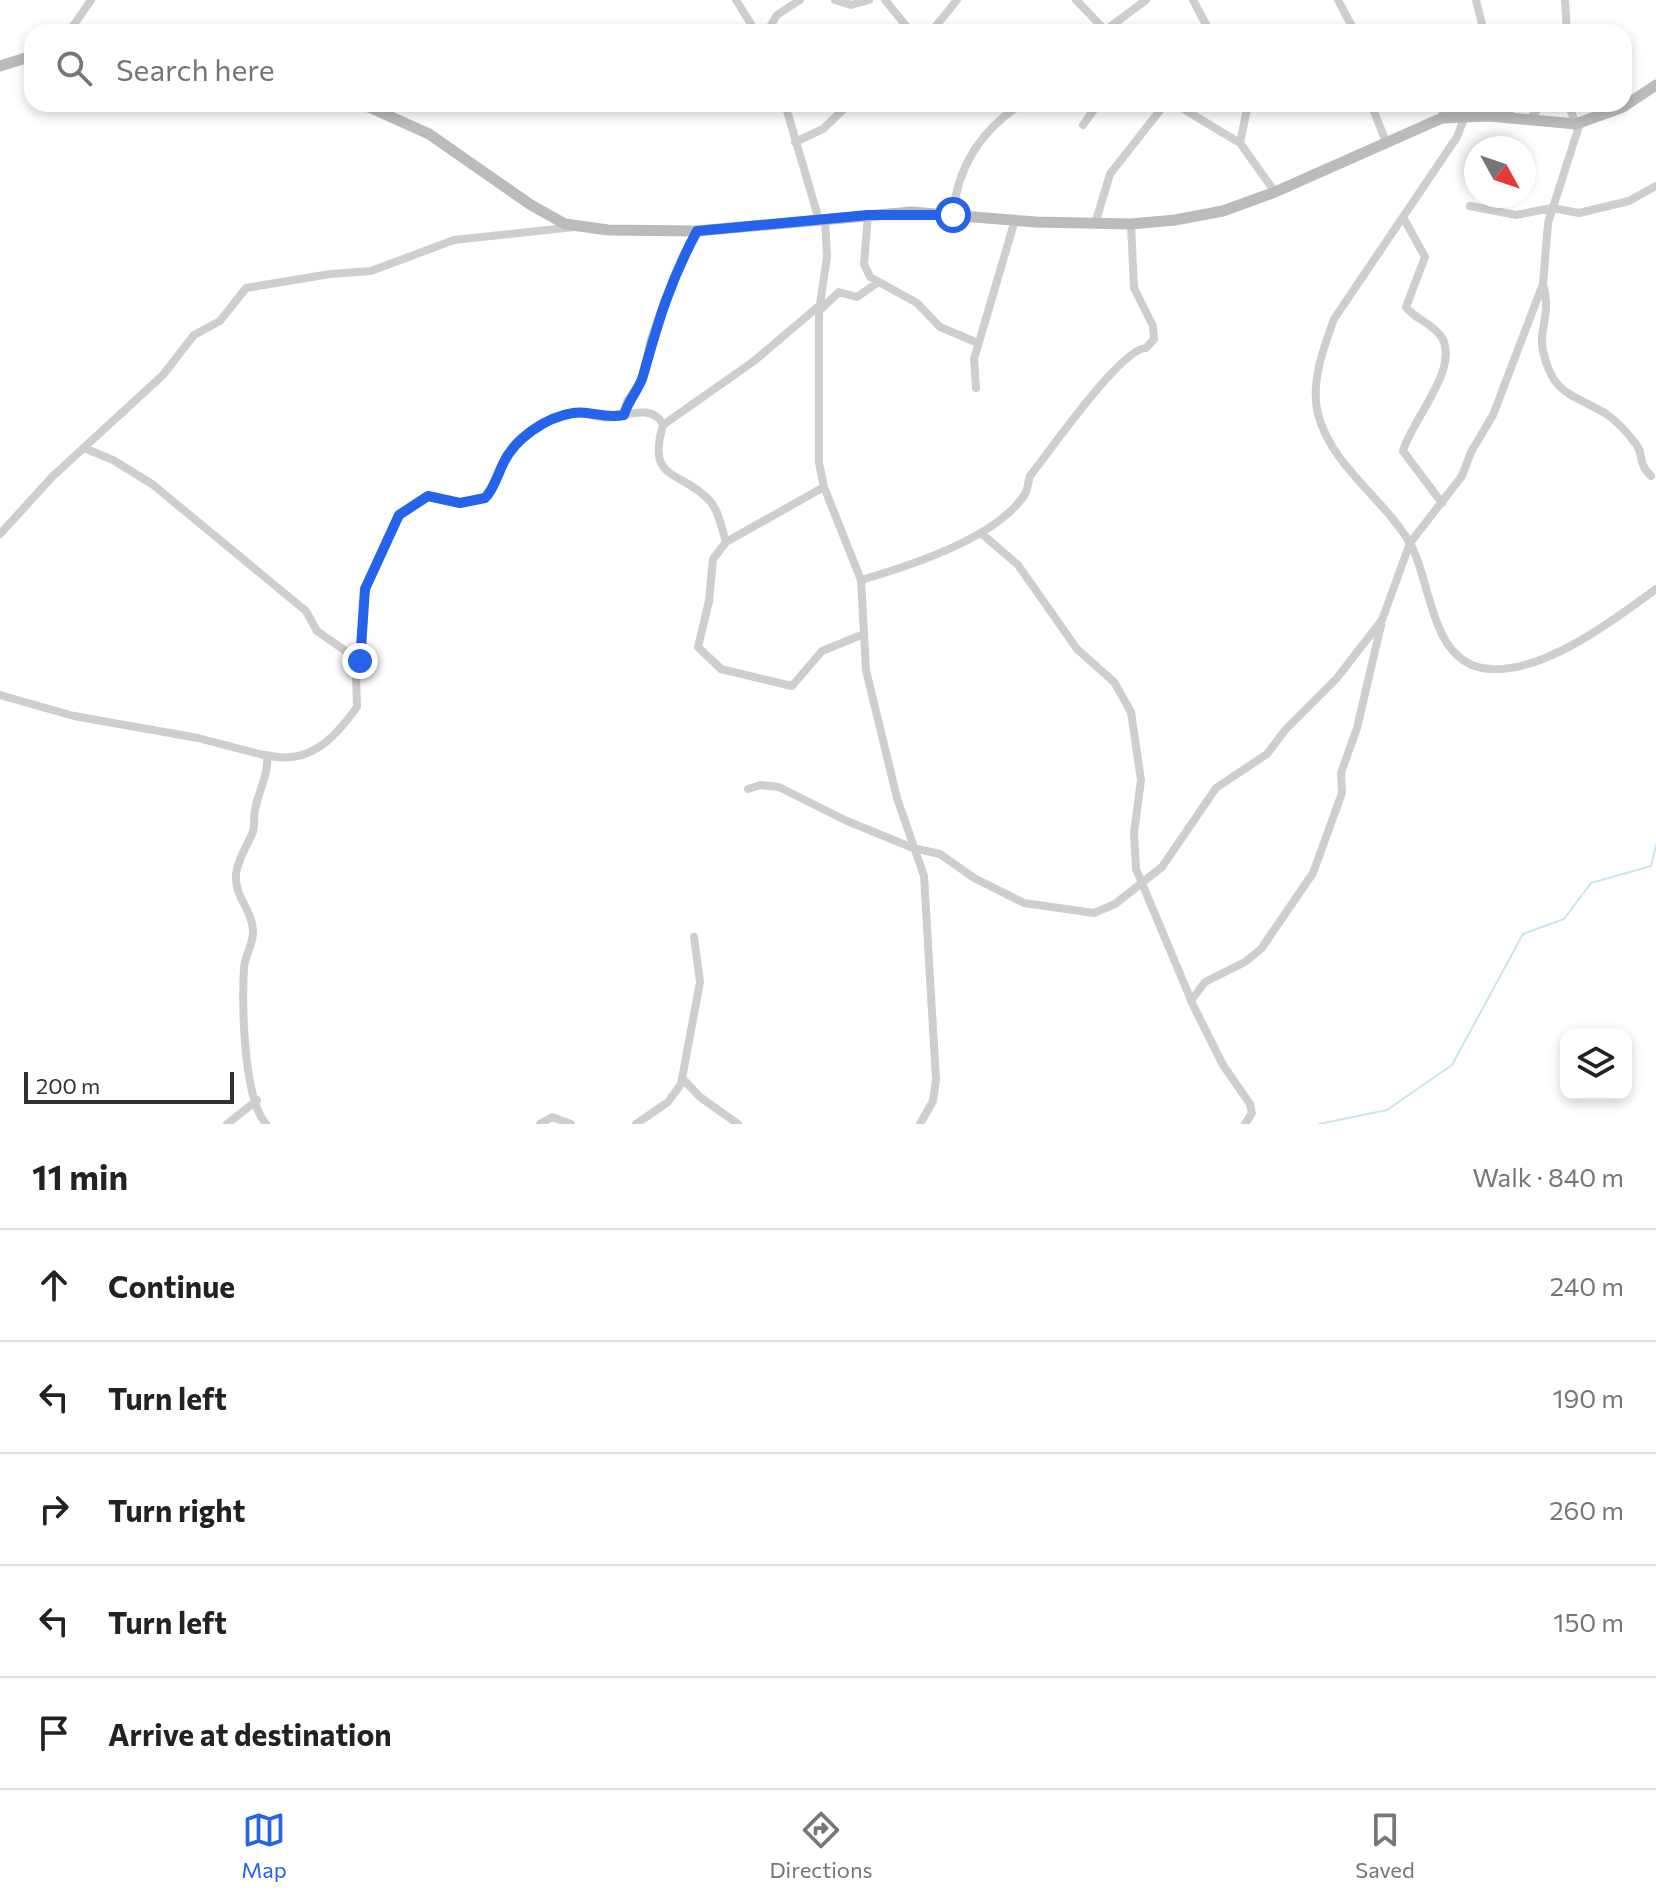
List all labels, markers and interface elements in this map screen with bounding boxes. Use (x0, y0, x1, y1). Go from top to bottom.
search box (24, 24, 1632, 112)
icon: search (52, 46, 96, 90)
text: Search here (116, 50, 275, 87)
north arrow (1464, 136, 1536, 208)
route start (935, 197, 971, 233)
route end (342, 643, 378, 679)
map controls (1560, 1028, 1632, 1100)
button: layers (1560, 1028, 1632, 1100)
scale bar (24, 1068, 234, 1104)
text: 200 m (36, 1072, 100, 1099)
text: 11 min (32, 1155, 128, 1197)
text: Walk · 840 m (1472, 1161, 1624, 1192)
icon: ahead (32, 1263, 76, 1307)
text: Continue (108, 1267, 235, 1304)
text: 240 m (1550, 1270, 1624, 1301)
icon: left (32, 1375, 76, 1419)
text: Turn left (108, 1379, 227, 1416)
text: 190 m (1552, 1382, 1624, 1413)
icon: right (32, 1487, 76, 1531)
text: Turn right (108, 1491, 245, 1528)
text: 260 m (1549, 1494, 1624, 1525)
icon: left (32, 1599, 76, 1643)
text: Turn left (108, 1603, 227, 1640)
text: 150 m (1553, 1606, 1624, 1637)
icon: arrive (32, 1711, 76, 1755)
text: Arrive at destination (108, 1715, 392, 1752)
tab: Map (241, 1808, 287, 1883)
tab: Directions (769, 1808, 873, 1883)
tab: Saved (1355, 1808, 1415, 1883)

